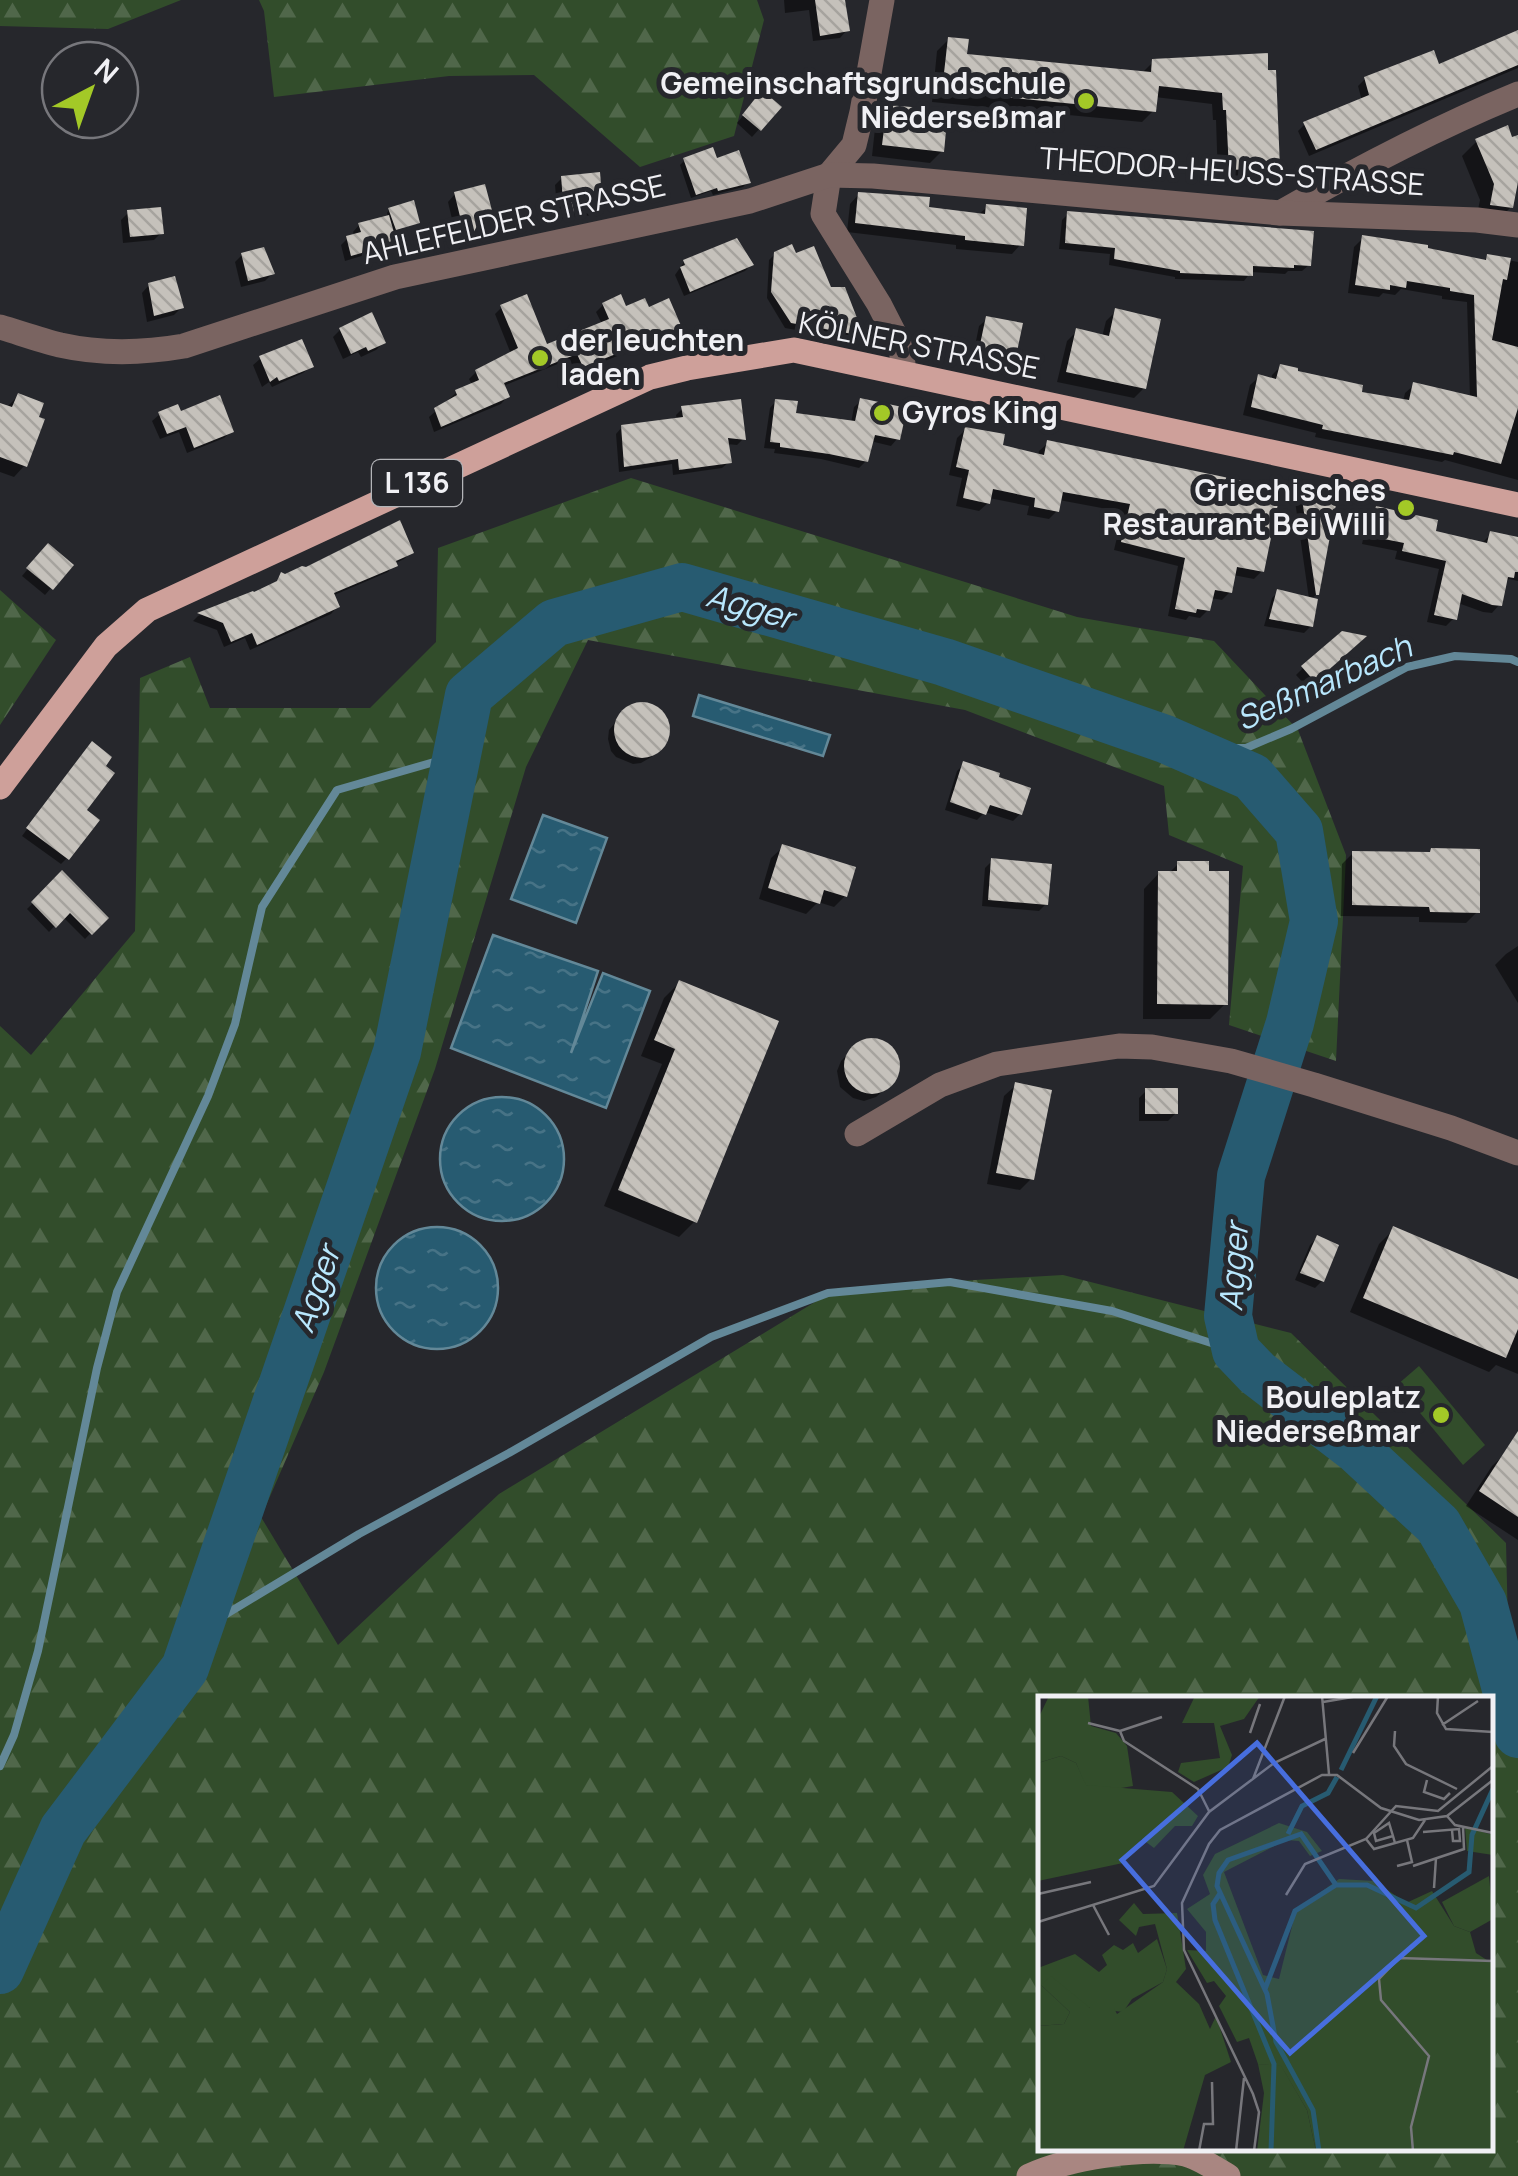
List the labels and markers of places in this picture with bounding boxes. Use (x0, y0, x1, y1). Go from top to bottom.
place label: Gemeinschaftsgrundschule Niederseßmar (661, 62, 1066, 137)
marker: Gemeinschaftsgrundschule Niederseßmar (1075, 90, 1097, 112)
place label: der leuchten laden (560, 319, 744, 394)
marker: der leuchten laden (529, 347, 551, 369)
place label: Gyros King (902, 391, 1058, 432)
marker: Gyros King (871, 402, 893, 424)
place label: Griechisches Restaurant Bei Willi (1102, 469, 1386, 544)
marker: Griechisches Restaurant Bei Willi (1395, 497, 1417, 519)
place label: Bouleplatz Niederseßmar (1215, 1376, 1421, 1451)
marker: Bouleplatz Niederseßmar (1430, 1404, 1452, 1426)

